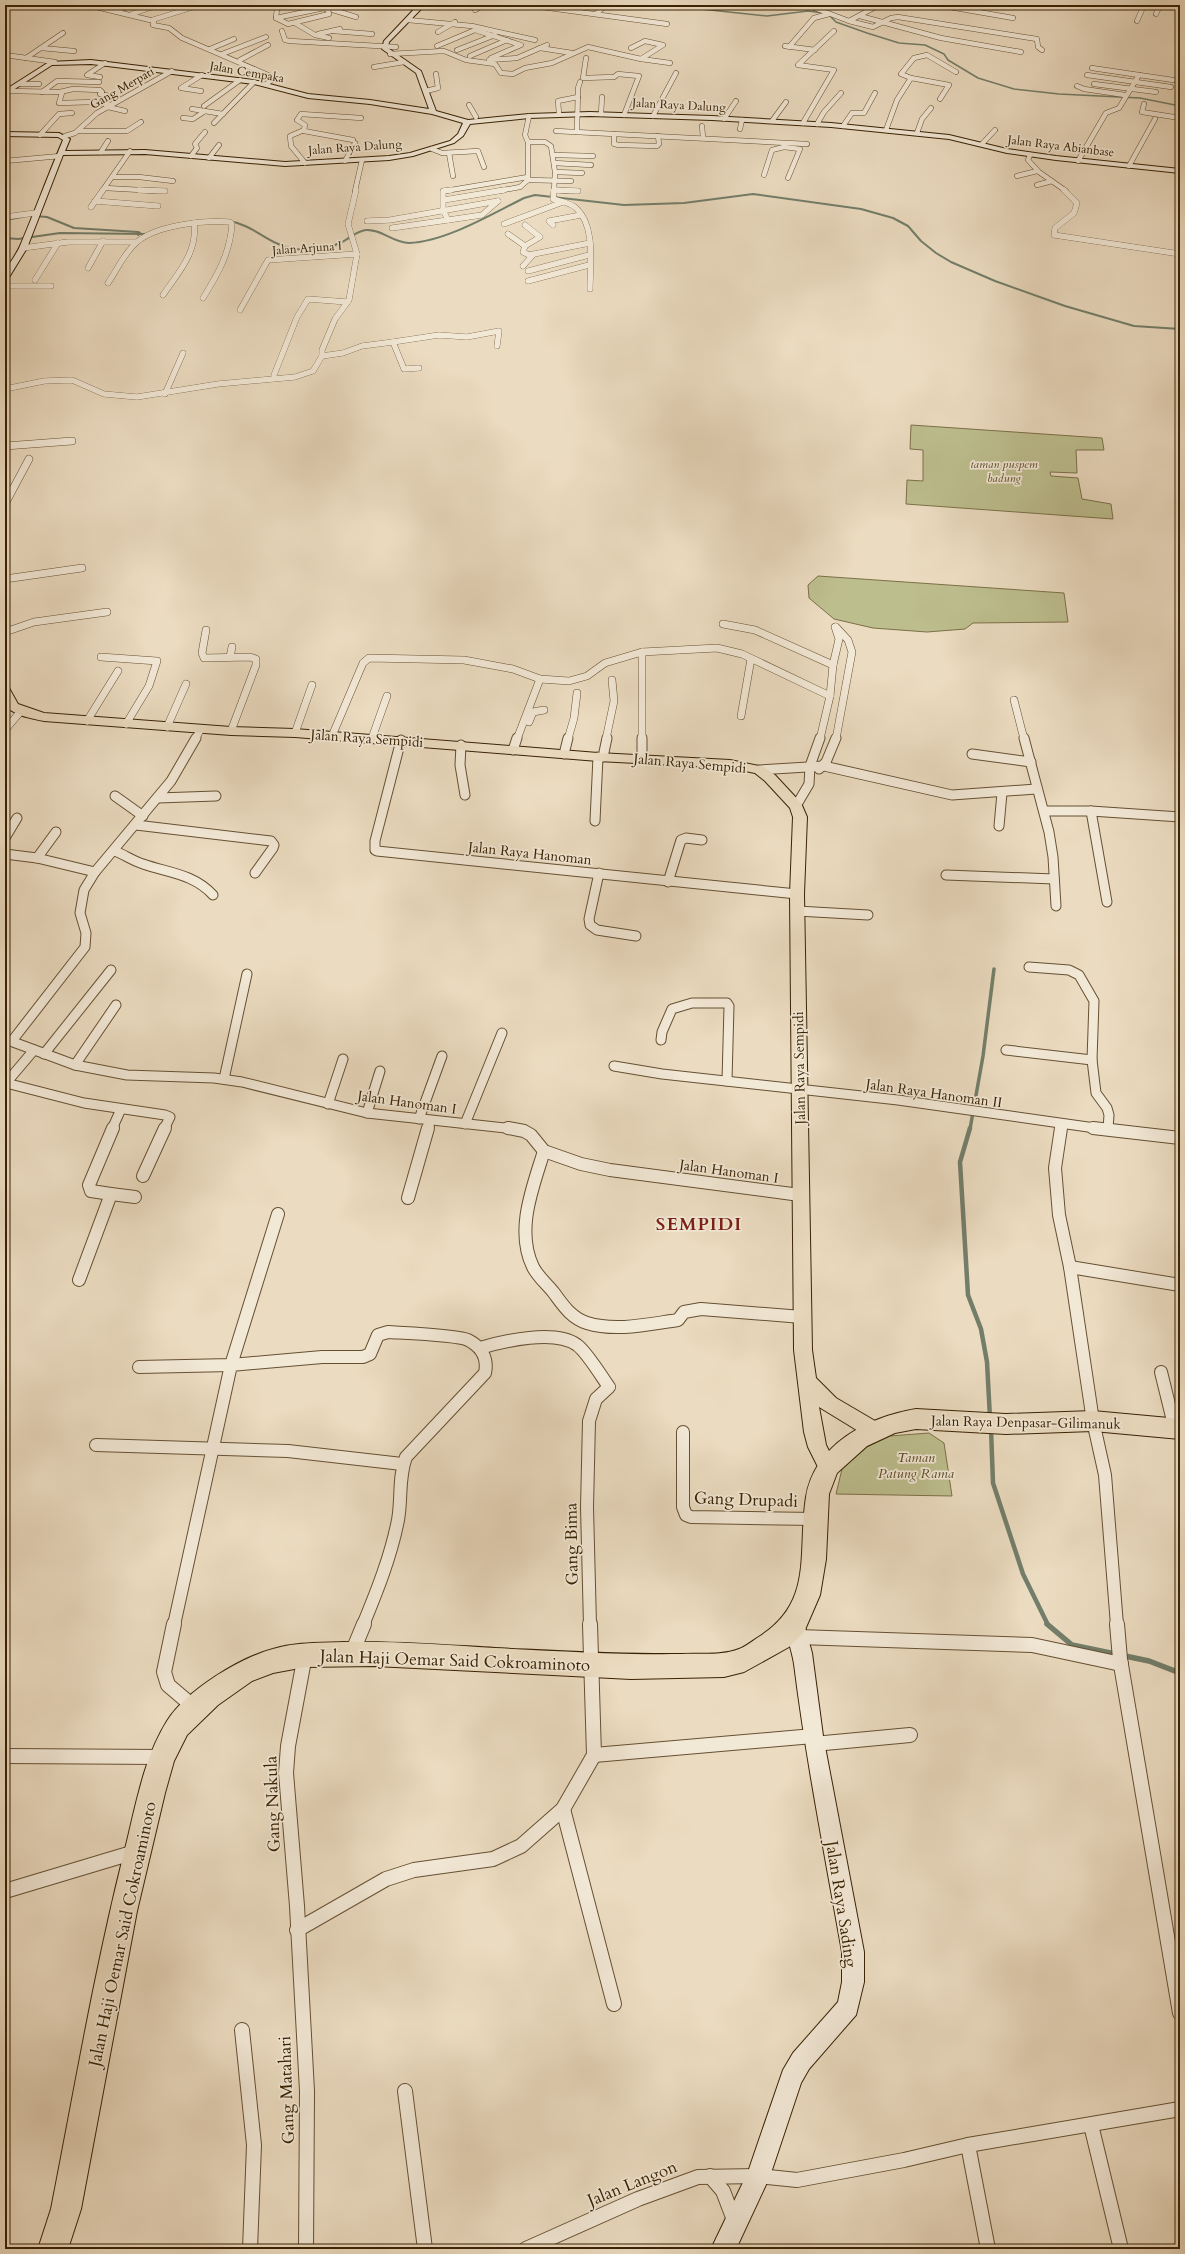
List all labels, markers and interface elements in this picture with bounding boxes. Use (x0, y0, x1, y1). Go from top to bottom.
street label: Jalan Cempaka (206, 57, 286, 87)
street label: Gang Merpati (87, 63, 157, 113)
street label: Jalan Raya Dalung (630, 94, 727, 115)
street label: Jalan Raya Abianbase (1005, 131, 1115, 160)
street label: Jalan Raya Dalung (306, 136, 403, 158)
street label: Jalan Arjuna I (270, 238, 342, 259)
park label: taman puspem badung (970, 456, 1038, 486)
street label: Jalan Raya Sempidi (308, 725, 424, 752)
street label: Jalan Raya Sempidi (631, 749, 747, 778)
street label: Jalan Raya Hanoman (465, 837, 593, 869)
street label: Jalan Raya Sempidi (789, 1011, 810, 1127)
street label: Jalan Raya Hanoman II (863, 1074, 1004, 1113)
street label: Jalan Hanoman I (354, 1086, 458, 1119)
street label: Jalan Hanoman I (676, 1155, 780, 1188)
district label: SEMPIDI (656, 1212, 742, 1237)
street label: Jalan Raya Denpasar-Gilimanuk (929, 1411, 1122, 1434)
park label: Taman Patung Rama (878, 1448, 954, 1483)
street label: Gang Drupadi (694, 1486, 799, 1513)
street label: Gang Bima (559, 1502, 584, 1585)
street label: Jalan Haji Oemar Said Cokroaminoto (316, 1644, 591, 1677)
street label: Gang Nakula (259, 1755, 286, 1853)
street label: Jalan Haji Oemar Said Cokroaminoto (83, 1799, 162, 2072)
street label: Jalan Raya Sading (820, 1836, 863, 1970)
street label: Gang Matahari (273, 2035, 300, 2144)
street label: Jalan Langon (581, 2155, 681, 2213)

